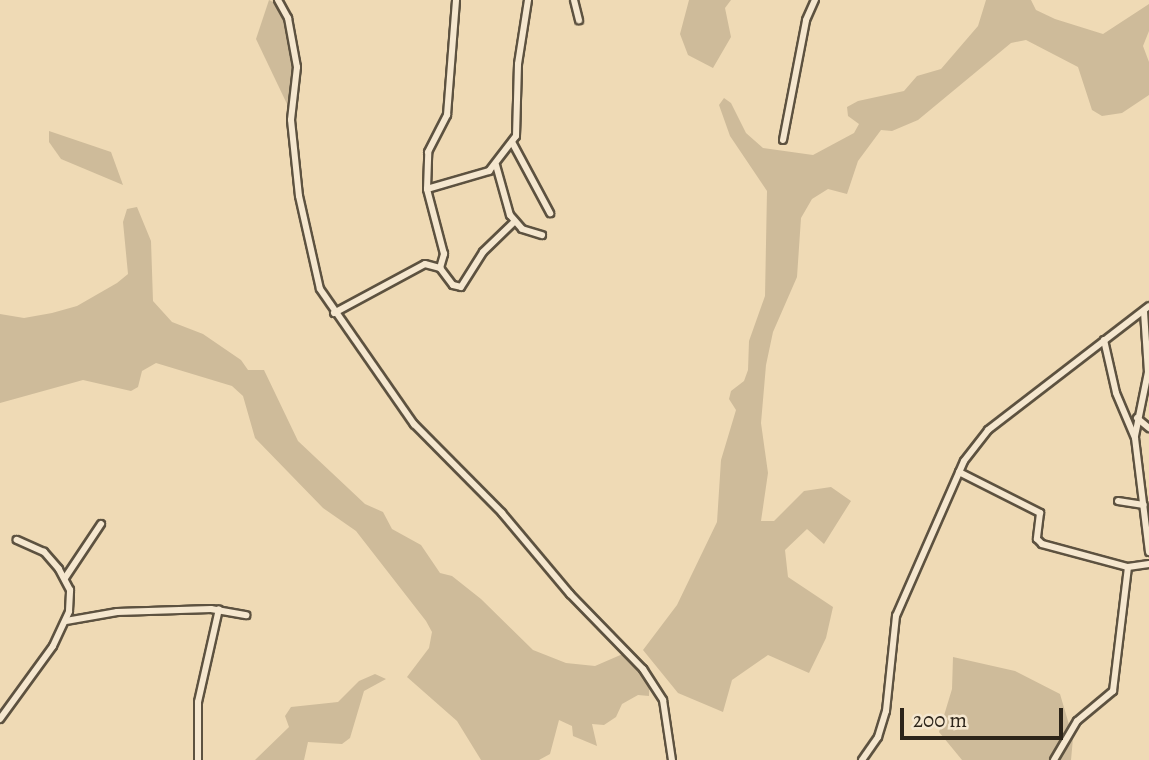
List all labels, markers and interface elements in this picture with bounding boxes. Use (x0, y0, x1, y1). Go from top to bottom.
scale bar (904, 694, 1067, 738)
text: 200 m (913, 706, 967, 734)

